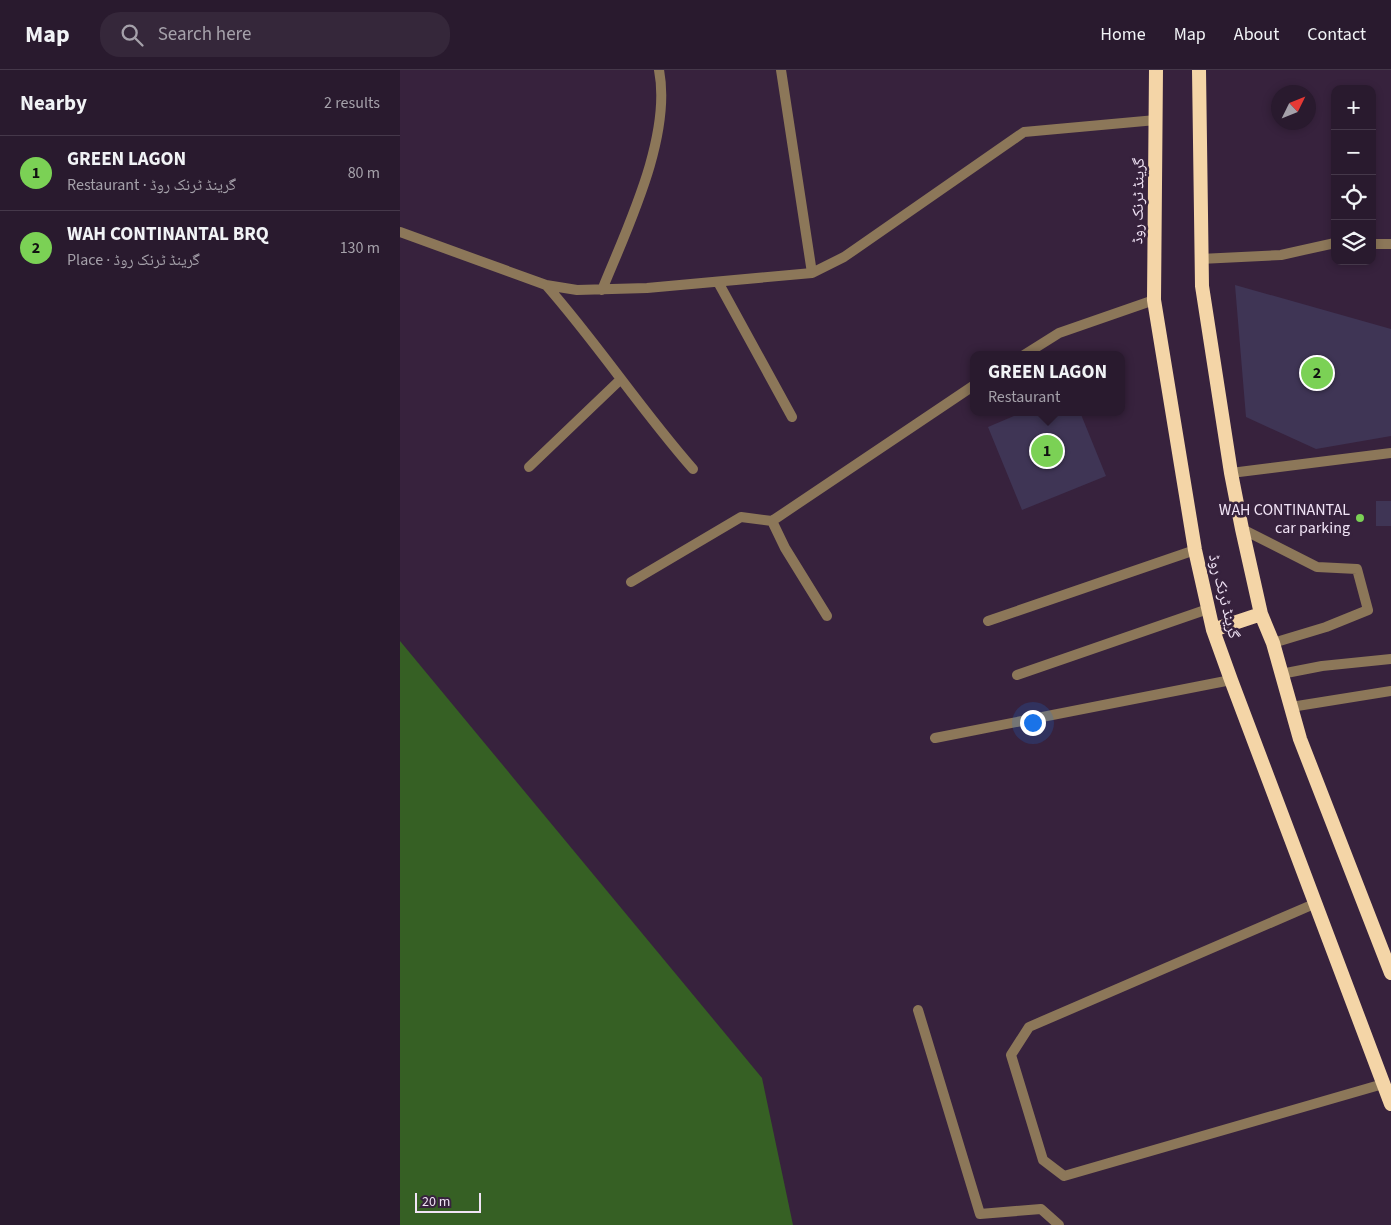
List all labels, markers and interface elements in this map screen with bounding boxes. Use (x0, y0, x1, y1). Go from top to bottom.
search box (100, 12, 450, 57)
text: Map (25, 17, 70, 52)
icon: search (118, 21, 146, 49)
text: Search here (158, 21, 251, 48)
text: Home (1100, 22, 1146, 47)
text: Map (1174, 22, 1206, 47)
text: About (1234, 22, 1279, 47)
text: Contact (1307, 22, 1366, 47)
north arrow (1271, 85, 1316, 130)
map controls (1331, 85, 1376, 265)
button: + (1331, 85, 1376, 130)
text: Nearby (20, 88, 87, 118)
text: 2 results (324, 92, 380, 114)
button: − (1331, 130, 1376, 175)
text: GREEN LAGON (67, 146, 186, 173)
street label: گرینڈ ٹرنک روڈ (1126, 157, 1150, 244)
text: 1 (32, 162, 40, 184)
text: 80 m (348, 162, 380, 184)
text: Restaurant · گرینڈ ٹرنک روڈ (67, 174, 236, 196)
button: locate (1331, 175, 1376, 220)
button: layers (1331, 220, 1376, 265)
text: WAH CONTINANTAL BRQ (67, 221, 269, 248)
text: 2 (32, 237, 40, 259)
text: 130 m (340, 237, 380, 259)
text: Place · گرینڈ ٹرنک روڈ (67, 249, 200, 271)
popup (970, 351, 1125, 416)
pin: 2 (1301, 354, 1333, 392)
text: GREEN LAGON (988, 359, 1107, 386)
text: Restaurant (988, 386, 1060, 408)
pin: 1 (1031, 432, 1063, 470)
place label: WAH CONTINANTAL car parking (1219, 499, 1350, 539)
marker: WAH CONTINANTAL car parking (1354, 512, 1366, 524)
street label: گرینڈ ٹرنک روڈ (1203, 552, 1245, 641)
your location (1020, 710, 1046, 736)
scale bar (415, 1190, 481, 1213)
text: 20 m (422, 1192, 450, 1212)

